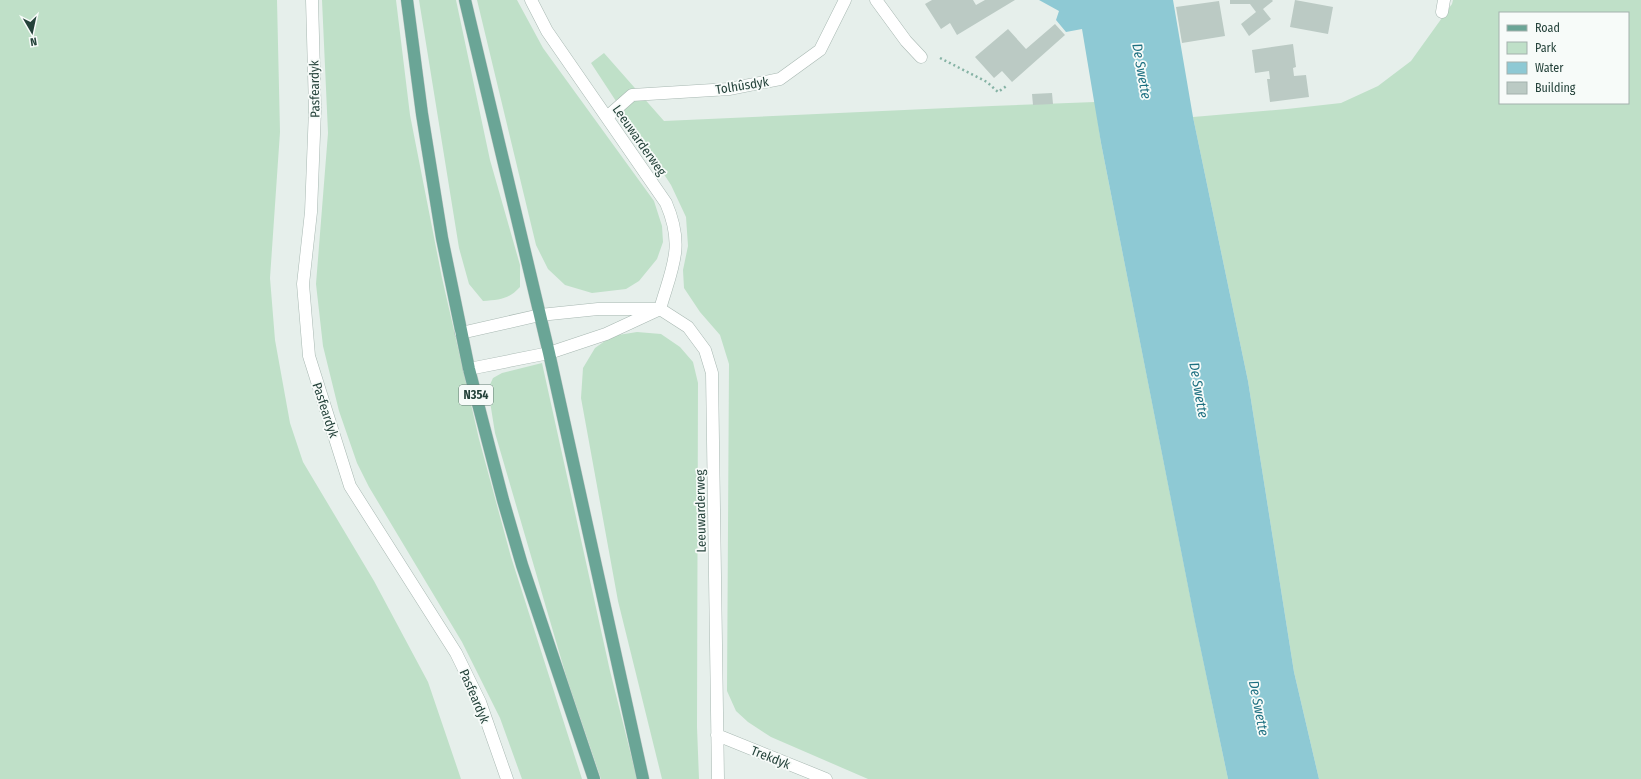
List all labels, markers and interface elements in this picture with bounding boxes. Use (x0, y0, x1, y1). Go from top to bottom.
north arrow (12, 12, 52, 52)
legend (1499, 12, 1629, 104)
text: Road (1535, 21, 1560, 35)
text: N (29, 34, 38, 48)
text: Park (1535, 41, 1557, 55)
water label: De Swette (1128, 42, 1155, 101)
street label: Pasfeardyk (306, 59, 323, 118)
text: Water (1535, 61, 1564, 75)
street label: Tolhûsdyk (714, 74, 771, 97)
text: Building (1535, 81, 1576, 95)
street label: Leeuwarderweg (610, 102, 670, 179)
water label: De Swette (1185, 361, 1212, 420)
street label: Pasfeardyk (310, 381, 342, 441)
road number: N354 (459, 385, 493, 405)
street label: Leeuwarderweg (692, 468, 709, 553)
street label: Pasfeardyk (456, 667, 493, 726)
water label: De Swette (1245, 679, 1272, 738)
street label: Trekdyk (749, 743, 793, 772)

